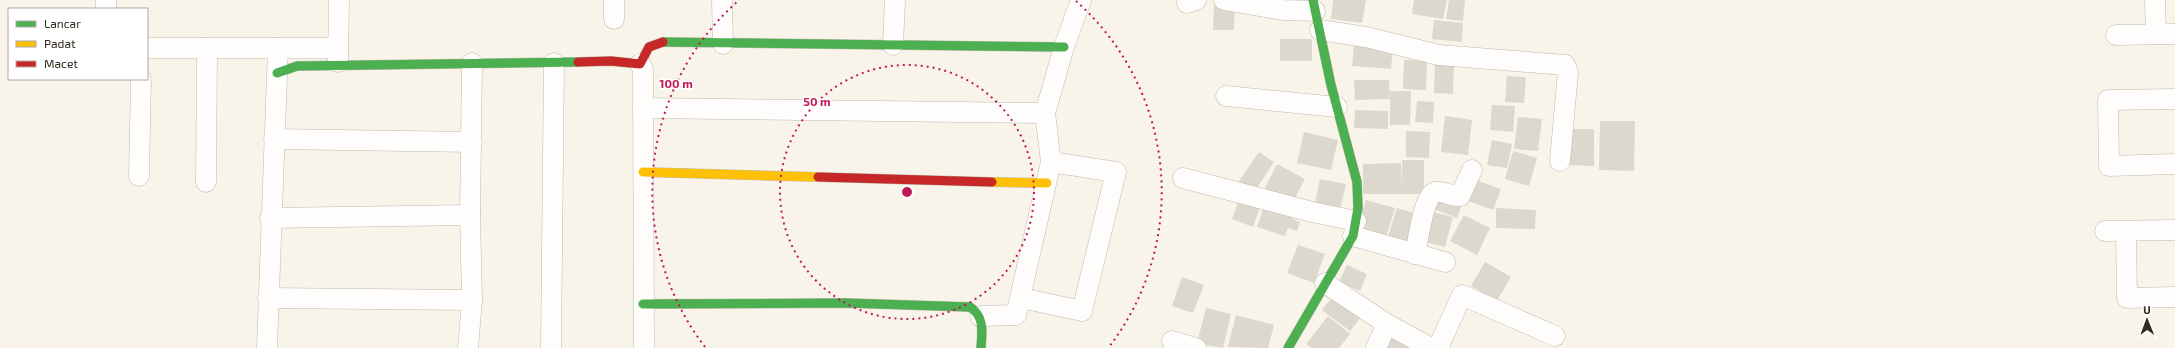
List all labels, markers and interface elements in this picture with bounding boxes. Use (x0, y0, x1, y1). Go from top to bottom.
legend (8, 8, 148, 80)
text: Lancar (44, 16, 81, 30)
text: Padat (44, 36, 76, 50)
text: Macet (44, 56, 78, 70)
text: 100 m (659, 76, 693, 90)
text: 50 m (803, 94, 831, 108)
centre of rings (900, 185, 914, 199)
north arrow (2127, 300, 2167, 340)
text: U (2143, 303, 2151, 316)

